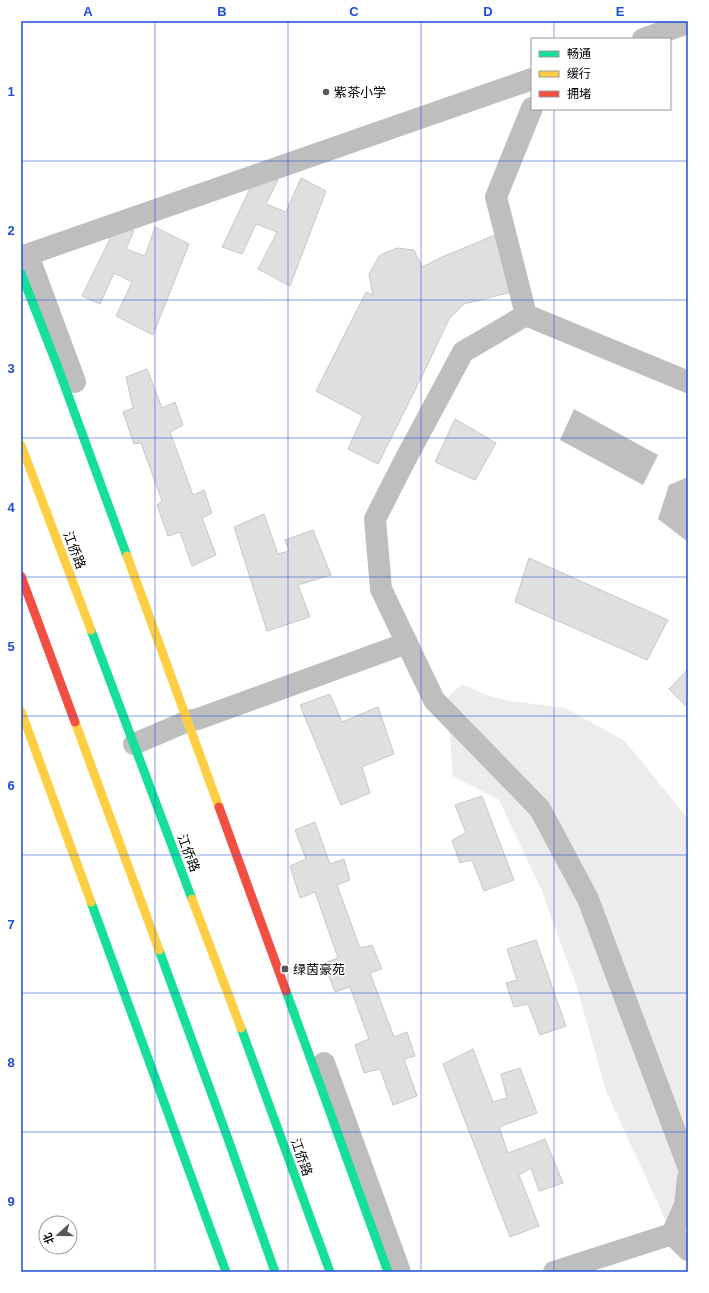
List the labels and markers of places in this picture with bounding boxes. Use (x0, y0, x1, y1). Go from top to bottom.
place label: 紫茶小学 (334, 85, 386, 100)
marker: 紫茶小学 (321, 87, 331, 97)
place label: 绿茵豪苑 (293, 962, 345, 977)
marker: 绿茵豪苑 (280, 964, 290, 974)

